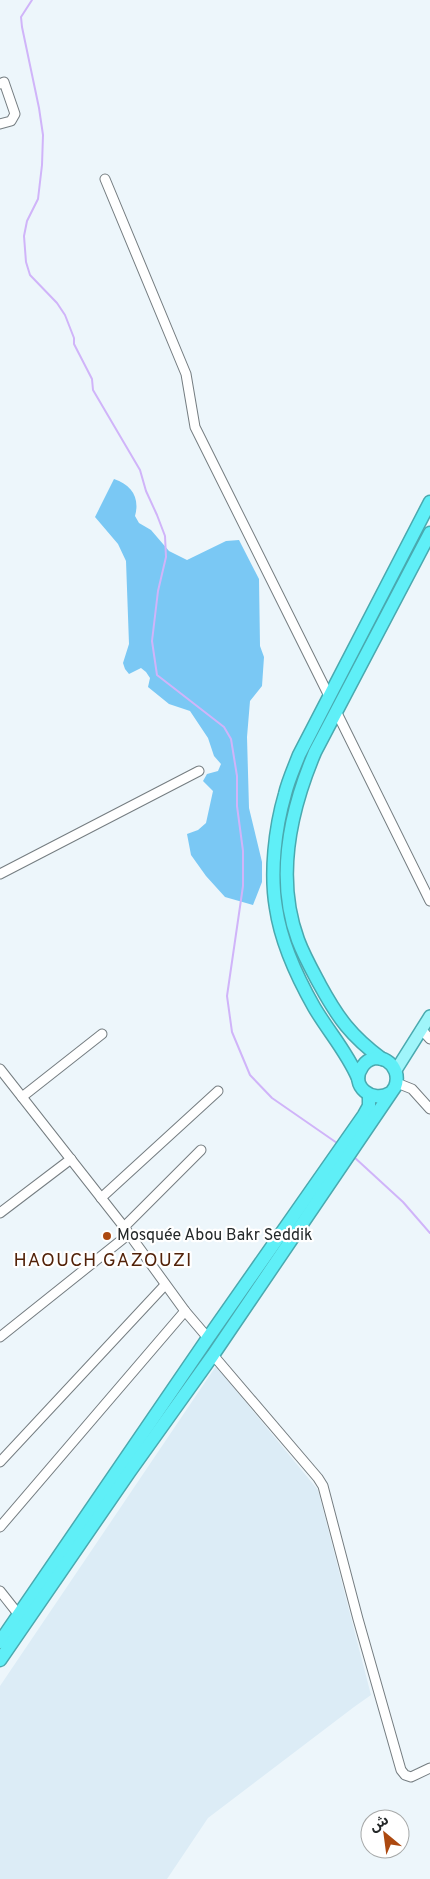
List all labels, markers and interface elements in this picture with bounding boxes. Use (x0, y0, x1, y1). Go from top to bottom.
place label: Mosquée Abou Bakr Seddik (117, 1226, 312, 1246)
marker: Mosquée Abou Bakr Seddik (101, 1230, 113, 1242)
district label: HAOUCH GAZOUZI (14, 1249, 193, 1273)
north arrow (360, 1809, 410, 1859)
text: ش (367, 1812, 392, 1836)

